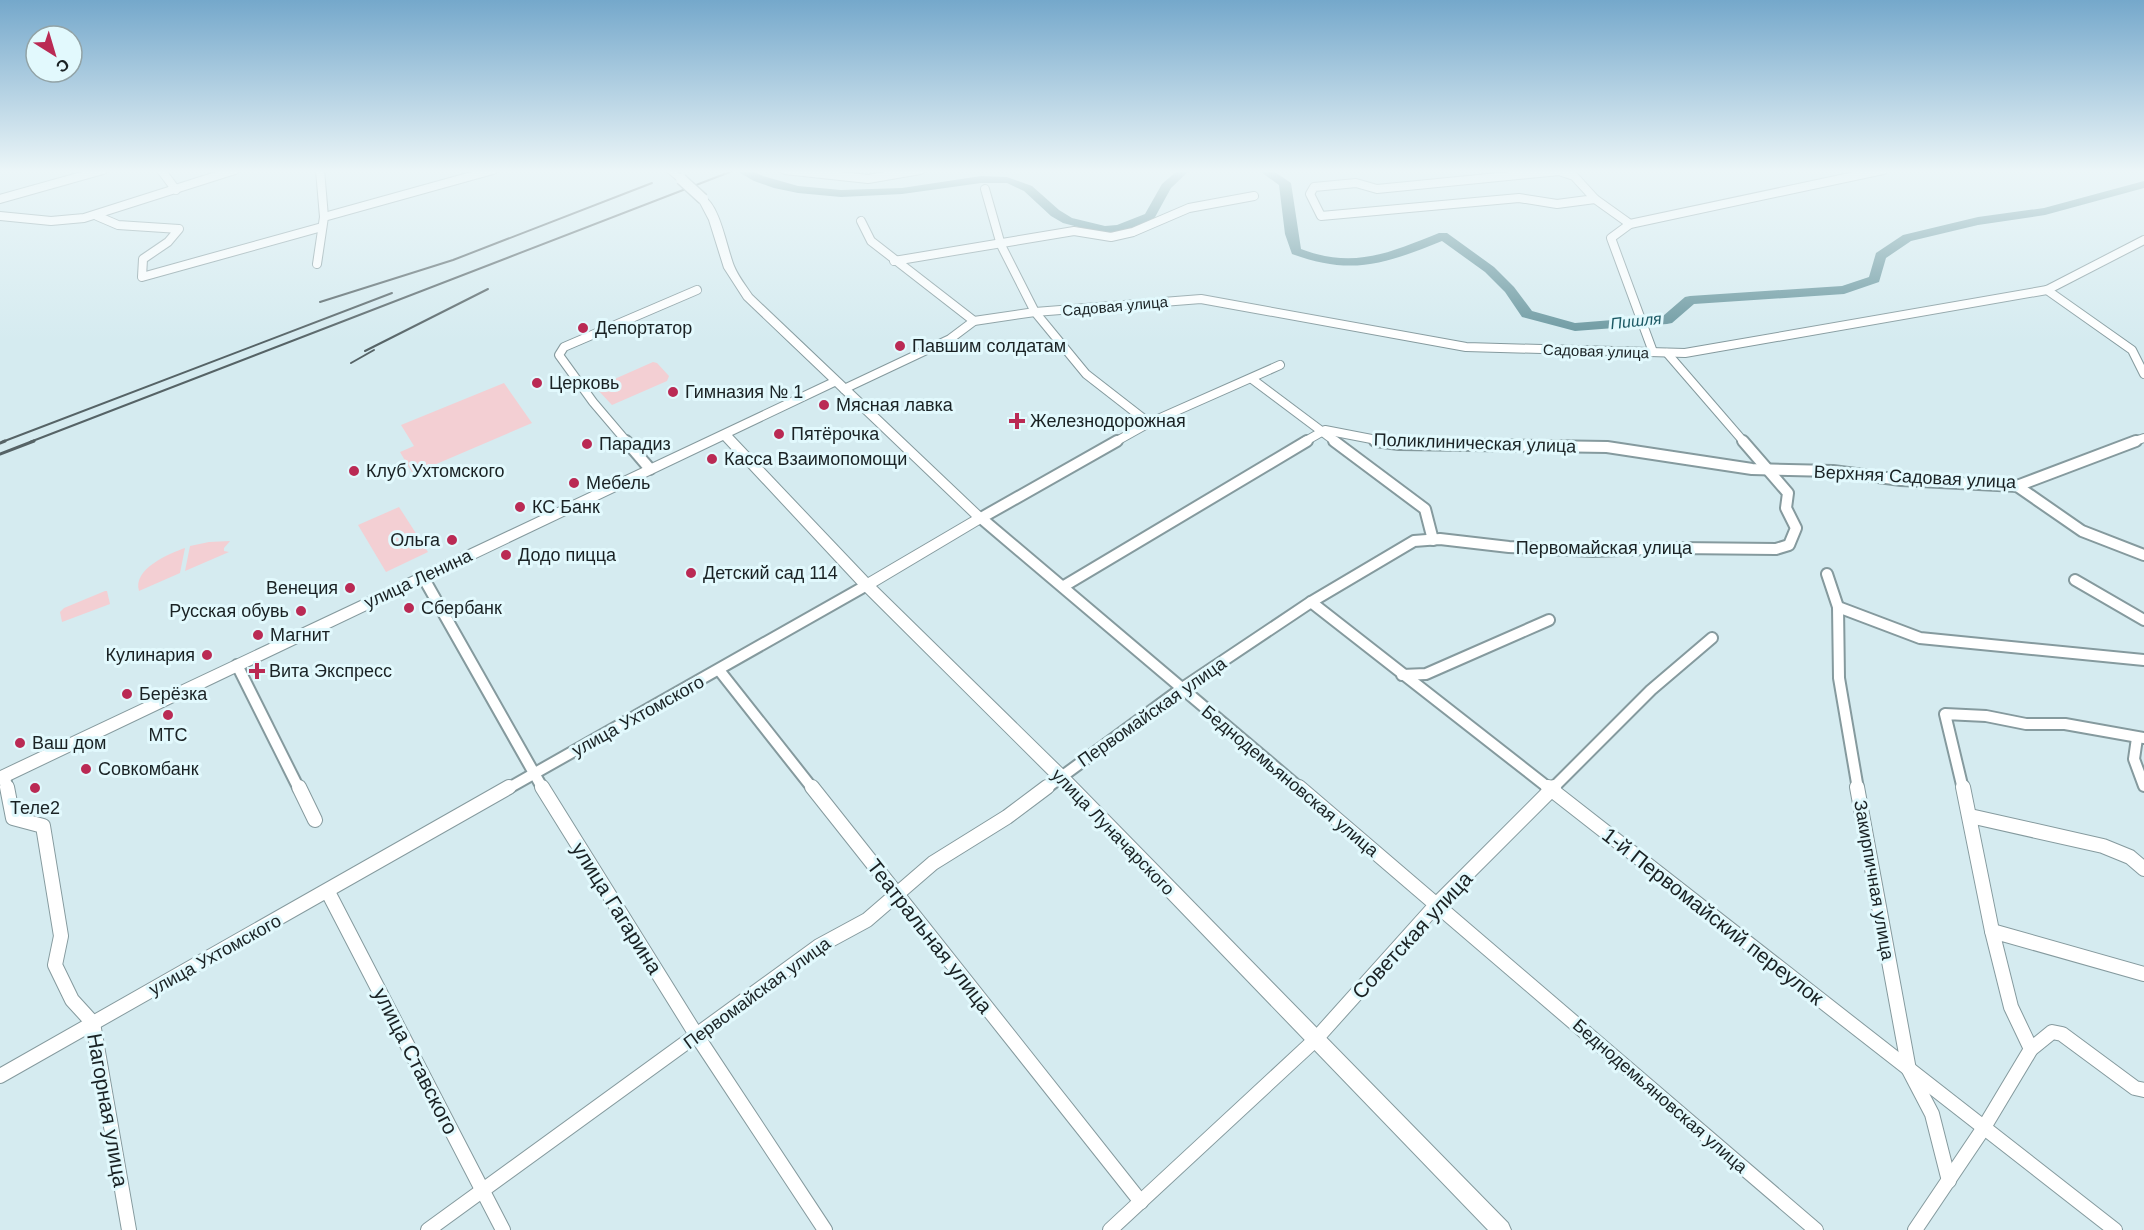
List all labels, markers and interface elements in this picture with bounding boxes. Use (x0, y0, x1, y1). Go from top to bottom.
north arrow (24, 24, 84, 84)
text: С (53, 55, 72, 76)
street label: Садовая улица (1061, 293, 1169, 319)
water label: Пишля (1610, 310, 1663, 332)
place label: Депортатор (595, 318, 692, 338)
marker: Депортатор (576, 321, 590, 335)
place label: Павшим солдатам (912, 336, 1066, 356)
marker: Павшим солдатам (893, 339, 907, 353)
street label: Садовая улица (1543, 341, 1650, 361)
place label: Церковь (549, 373, 619, 393)
marker: Церковь (530, 376, 544, 390)
place label: Гимназия № 1 (685, 382, 803, 402)
marker: Гимназия № 1 (666, 385, 680, 399)
place label: Мясная лавка (836, 395, 954, 415)
marker: Мясная лавка (817, 398, 831, 412)
place label: Железнодорожная (1030, 411, 1186, 431)
marker: Железнодорожная (1008, 412, 1026, 430)
place label: Пятёрочка (791, 424, 880, 444)
marker: Пятёрочка (772, 427, 786, 441)
street label: Поликлиническая улица (1373, 429, 1578, 457)
place label: Парадиз (599, 434, 671, 454)
marker: Парадиз (580, 437, 594, 451)
place label: Касса Взаимопомощи (724, 449, 907, 469)
marker: Касса Взаимопомощи (705, 452, 719, 466)
place label: Клуб Ухтомского (366, 461, 505, 481)
street label: Верхняя Садовая улица (1813, 462, 2018, 492)
marker: Клуб Ухтомского (347, 464, 361, 478)
place label: Мебель (586, 473, 650, 493)
marker: Мебель (567, 476, 581, 490)
place label: КС Банк (532, 497, 600, 517)
marker: КС Банк (513, 500, 527, 514)
place label: Ольга (390, 530, 441, 550)
marker: Ольга (445, 533, 459, 547)
street label: Первомайская улица (1516, 538, 1693, 558)
street label: улица Ленина (361, 545, 476, 613)
place label: Додо пицца (518, 545, 617, 565)
marker: Додо пицца (499, 548, 513, 562)
place label: Детский сад 114 (703, 563, 838, 583)
marker: Детский сад 114 (684, 566, 698, 580)
place label: Венеция (266, 578, 338, 598)
marker: Венеция (343, 581, 357, 595)
place label: Сбербанк (421, 598, 502, 618)
place label: Русская обувь (169, 601, 289, 621)
marker: Сбербанк (402, 601, 416, 615)
marker: Русская обувь (294, 604, 308, 618)
place label: Магнит (270, 625, 330, 645)
marker: Магнит (251, 628, 265, 642)
place label: Кулинария (106, 645, 195, 665)
marker: Кулинария (200, 648, 214, 662)
street label: Первомайская улица (1074, 653, 1231, 771)
place label: Вита Экспресс (269, 661, 392, 681)
marker: Вита Экспресс (250, 664, 264, 678)
street label: улица Ухтомского (569, 671, 707, 761)
place label: Берёзка (139, 684, 208, 704)
marker: Берёзка (120, 687, 134, 701)
street label: Беднодемьяновская улица (1198, 701, 1383, 861)
marker: МТС (161, 708, 175, 722)
place label: МТС (149, 725, 188, 745)
place label: Ваш дом (32, 733, 106, 753)
marker: Ваш дом (13, 736, 27, 750)
place label: Совкомбанк (98, 759, 199, 779)
marker: Совкомбанк (79, 762, 93, 776)
street label: улица Луначарского (1048, 765, 1178, 899)
marker: Теле2 (28, 781, 42, 795)
place label: Теле2 (10, 798, 60, 818)
street label: Закирпичная улица (1850, 798, 1898, 963)
street label: 1-й Первомайский переулок (1598, 823, 1829, 1010)
street label: улица Гагарина (567, 838, 667, 978)
street label: Театральная улица (863, 854, 997, 1018)
street label: Советская улица (1347, 867, 1477, 1003)
street label: улица Ухтомского (146, 910, 284, 1000)
street label: Первомайская улица (680, 933, 835, 1053)
street label: улица Ставского (369, 984, 463, 1138)
street label: Беднодемьяновская улица (1569, 1015, 1752, 1178)
street label: Нагорная улица (83, 1031, 133, 1189)

